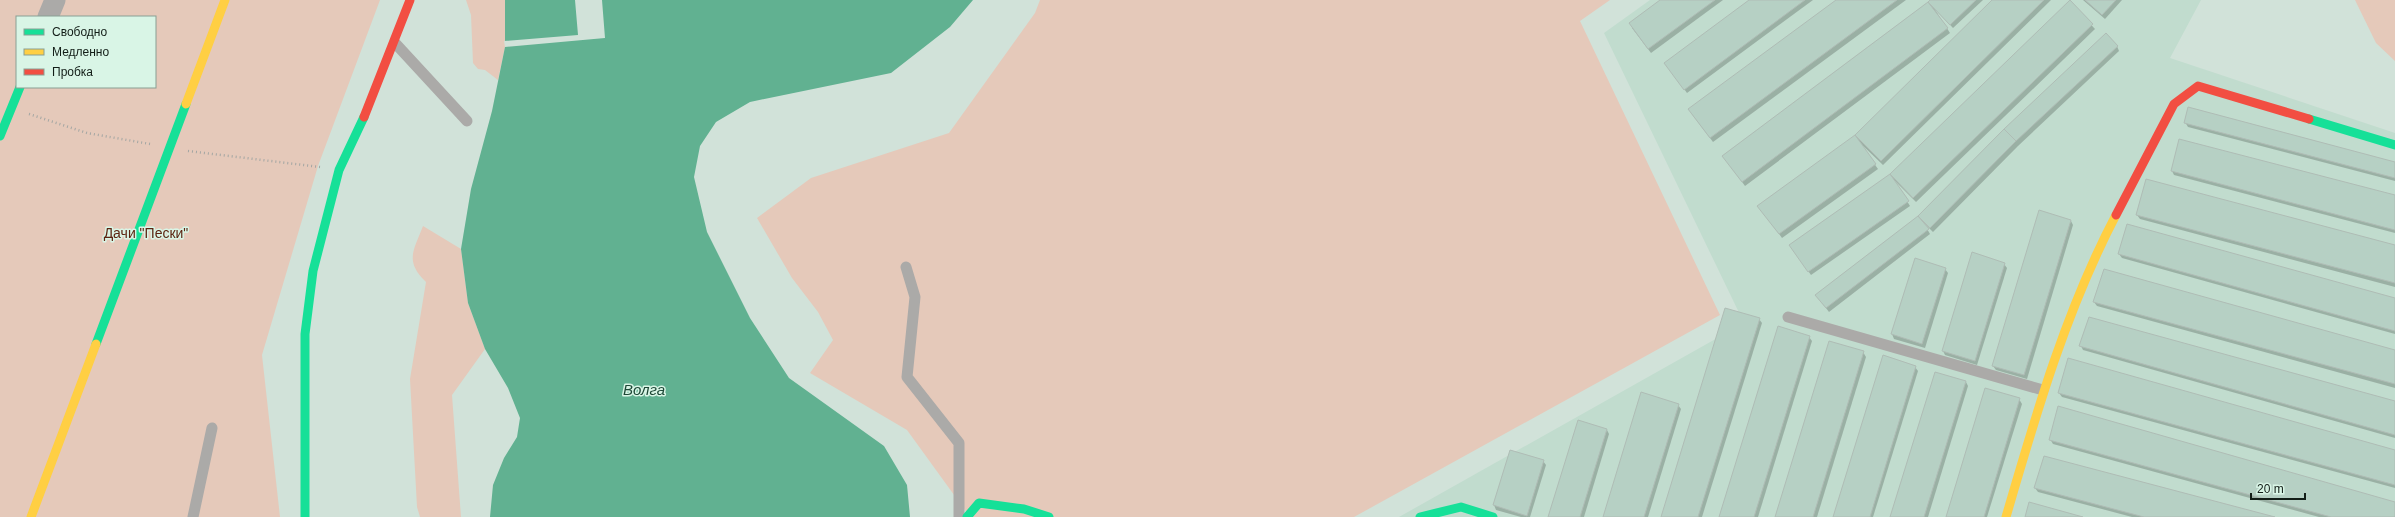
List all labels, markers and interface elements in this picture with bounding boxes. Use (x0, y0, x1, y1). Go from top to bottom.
legend (16, 16, 156, 88)
text: Свободно (52, 25, 107, 39)
text: Медленно (52, 45, 109, 59)
text: Пробка (52, 65, 93, 79)
park label: Дачи "Пески" (104, 225, 188, 241)
water label: Волга (623, 381, 665, 398)
scale bar (2251, 475, 2305, 501)
text: 20 m (2257, 482, 2284, 496)

